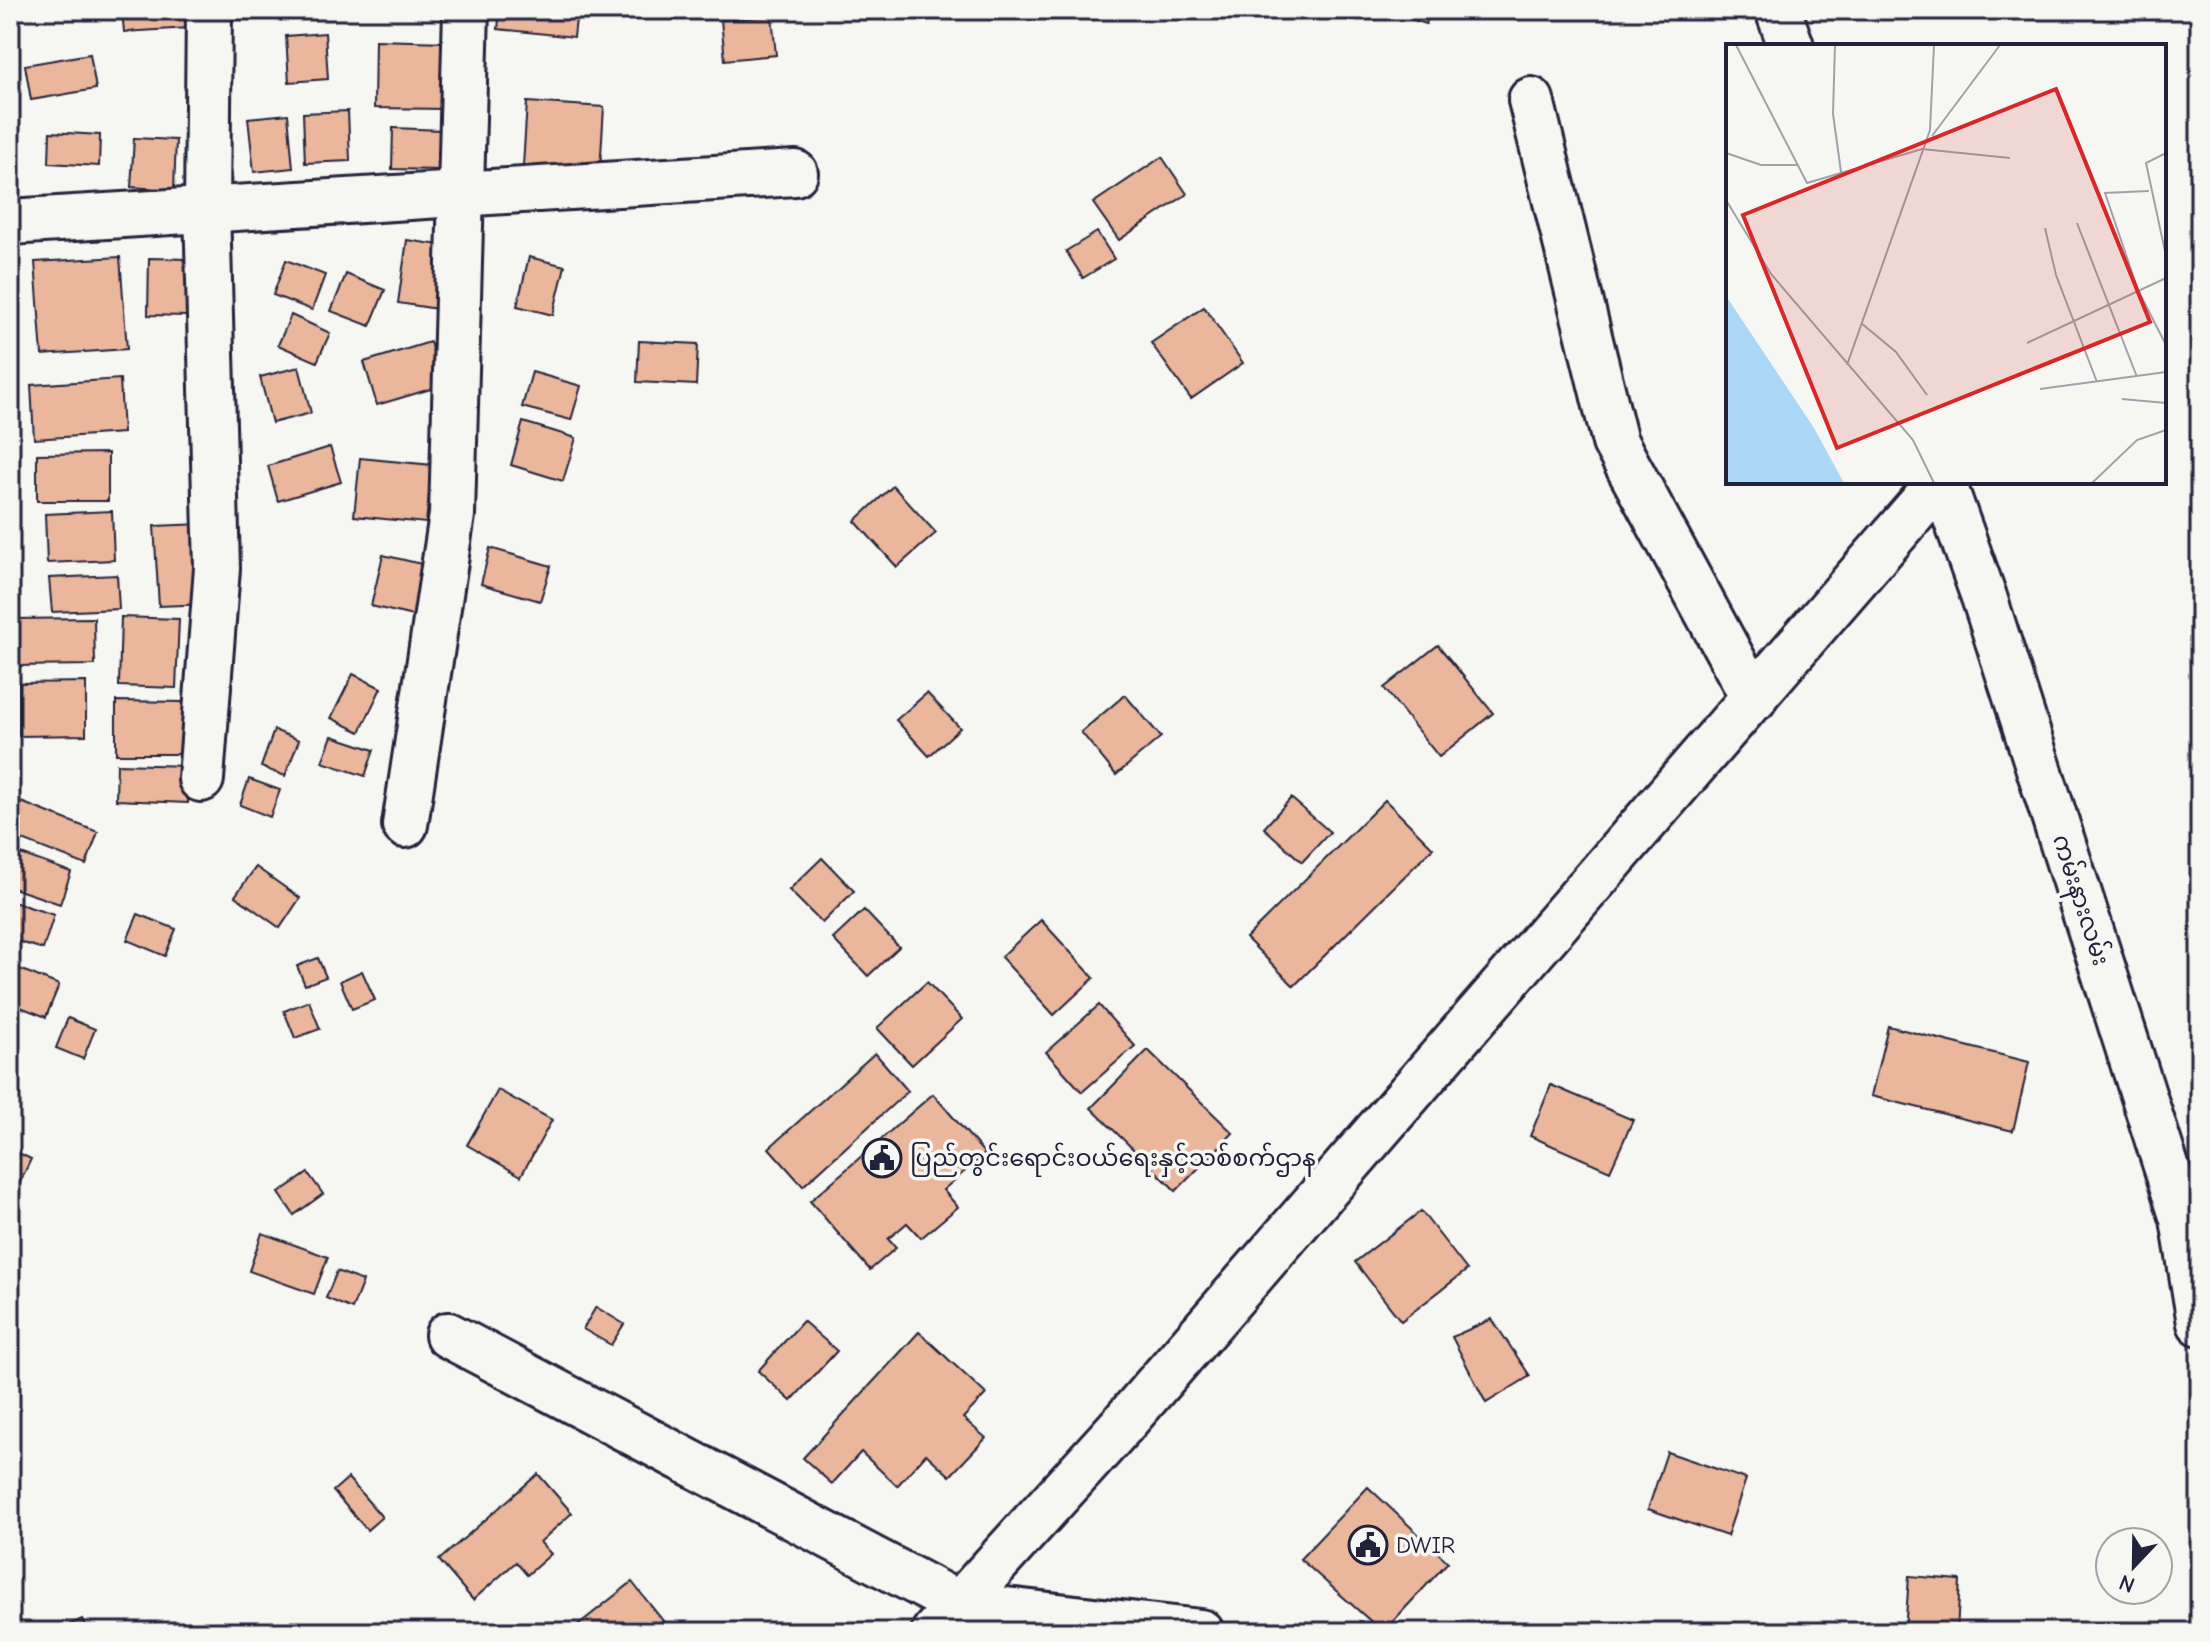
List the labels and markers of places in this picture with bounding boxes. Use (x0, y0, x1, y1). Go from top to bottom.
public building icon: ပြည်တွင်းရောင်းဝယ်ရေးနှင့်သစ်စက်ဌာန (861, 1137, 903, 1179)
place label: ပြည်တွင်းရောင်းဝယ်ရေးနှင့်သစ်စက်ဌာန (910, 1142, 1316, 1177)
public building icon: DWIR (1347, 1524, 1389, 1566)
place label: DWIR (1396, 1531, 1455, 1559)

